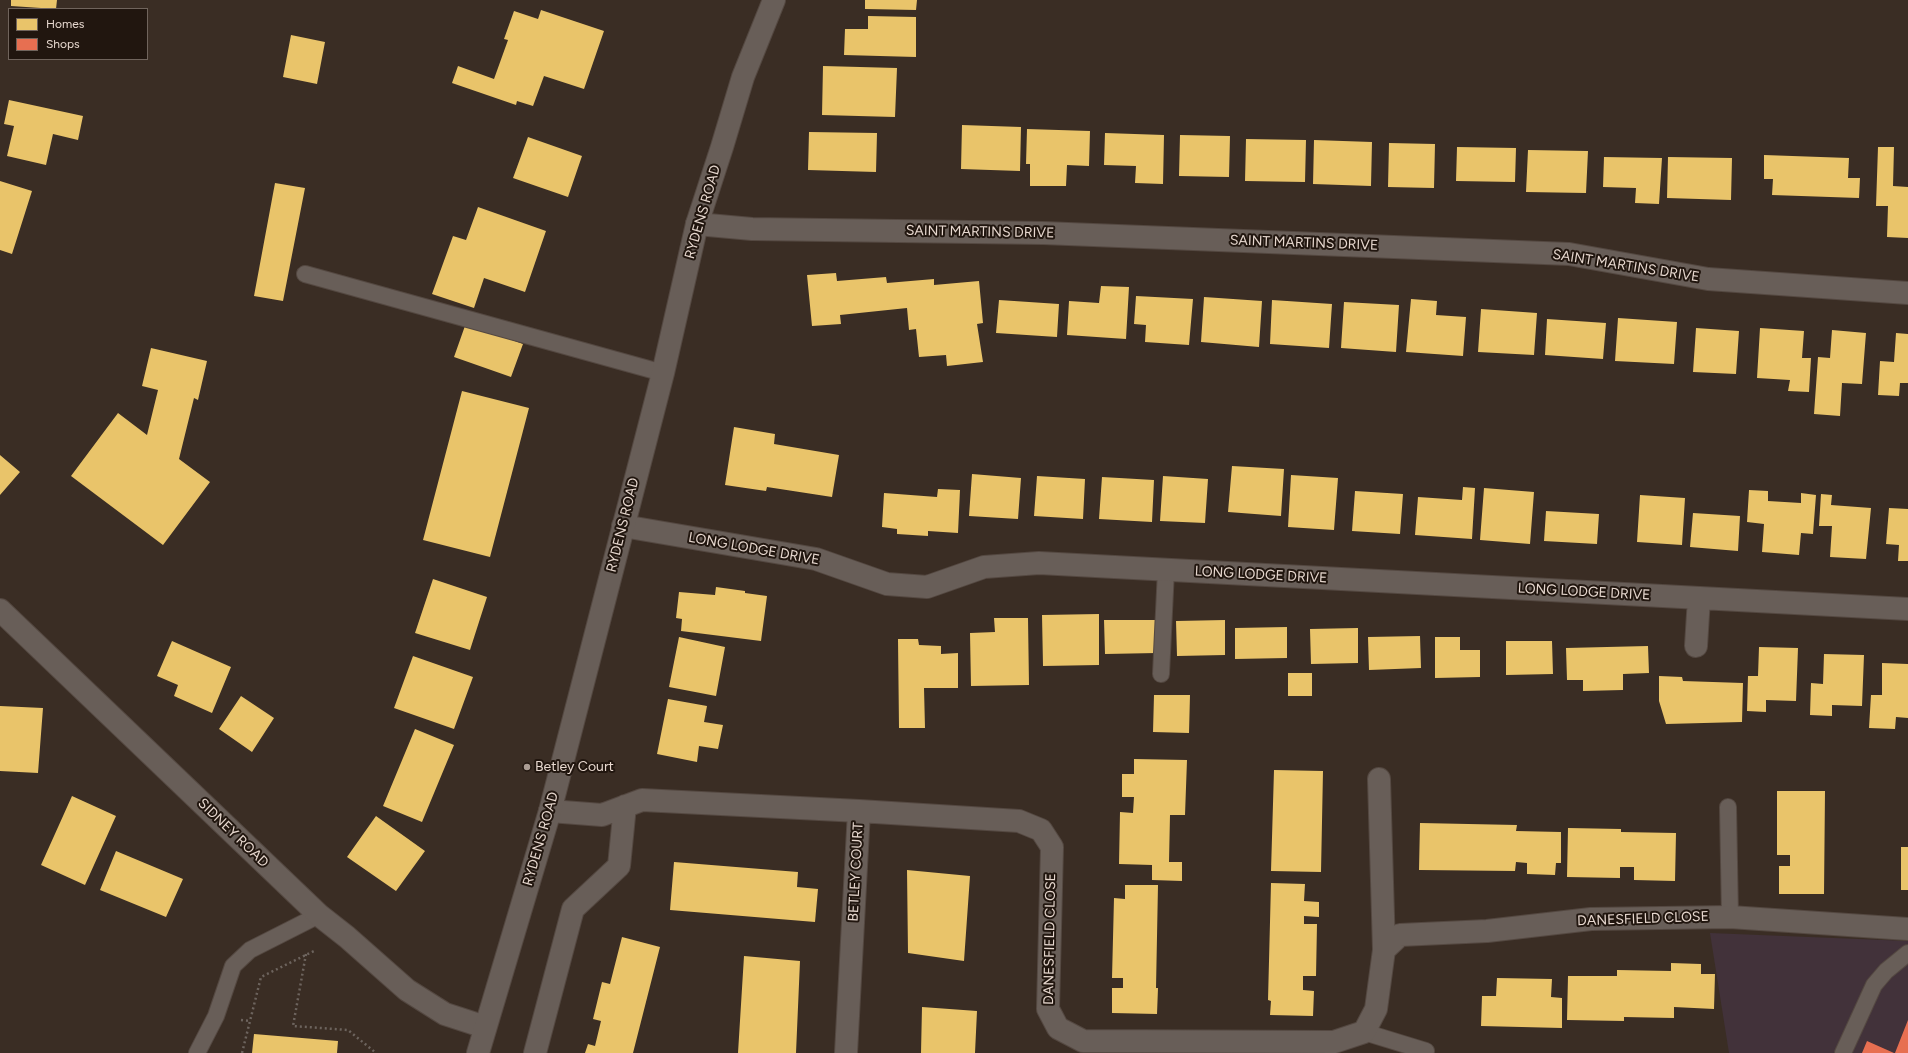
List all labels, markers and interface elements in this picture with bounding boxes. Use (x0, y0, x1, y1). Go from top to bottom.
legend (8, 8, 148, 60)
text: Homes (46, 17, 84, 31)
text: Shops (46, 37, 80, 51)
street label: RYDENS ROAD (682, 163, 724, 261)
street label: SAINT MARTINS DRIVE (906, 222, 1054, 242)
street label: SAINT MARTINS DRIVE (1229, 232, 1379, 254)
street label: SAINT MARTINS DRIVE (1551, 246, 1701, 286)
street label: RYDENS ROAD (603, 476, 643, 574)
street label: LONG LODGE DRIVE (687, 529, 821, 569)
street label: LONG LODGE DRIVE (1194, 563, 1328, 587)
street label: LONG LODGE DRIVE (1517, 580, 1651, 604)
place label: Betley Court (535, 759, 614, 775)
marker: Betley Court (522, 762, 532, 772)
street label: RYDENS ROAD (520, 790, 562, 888)
street label: SIDNEY ROAD (194, 795, 272, 871)
street label: BETLEY COURT (845, 822, 867, 922)
street label: DANESFIELD CLOSE (1040, 873, 1060, 1005)
street label: DANESFIELD CLOSE (1577, 908, 1709, 930)

